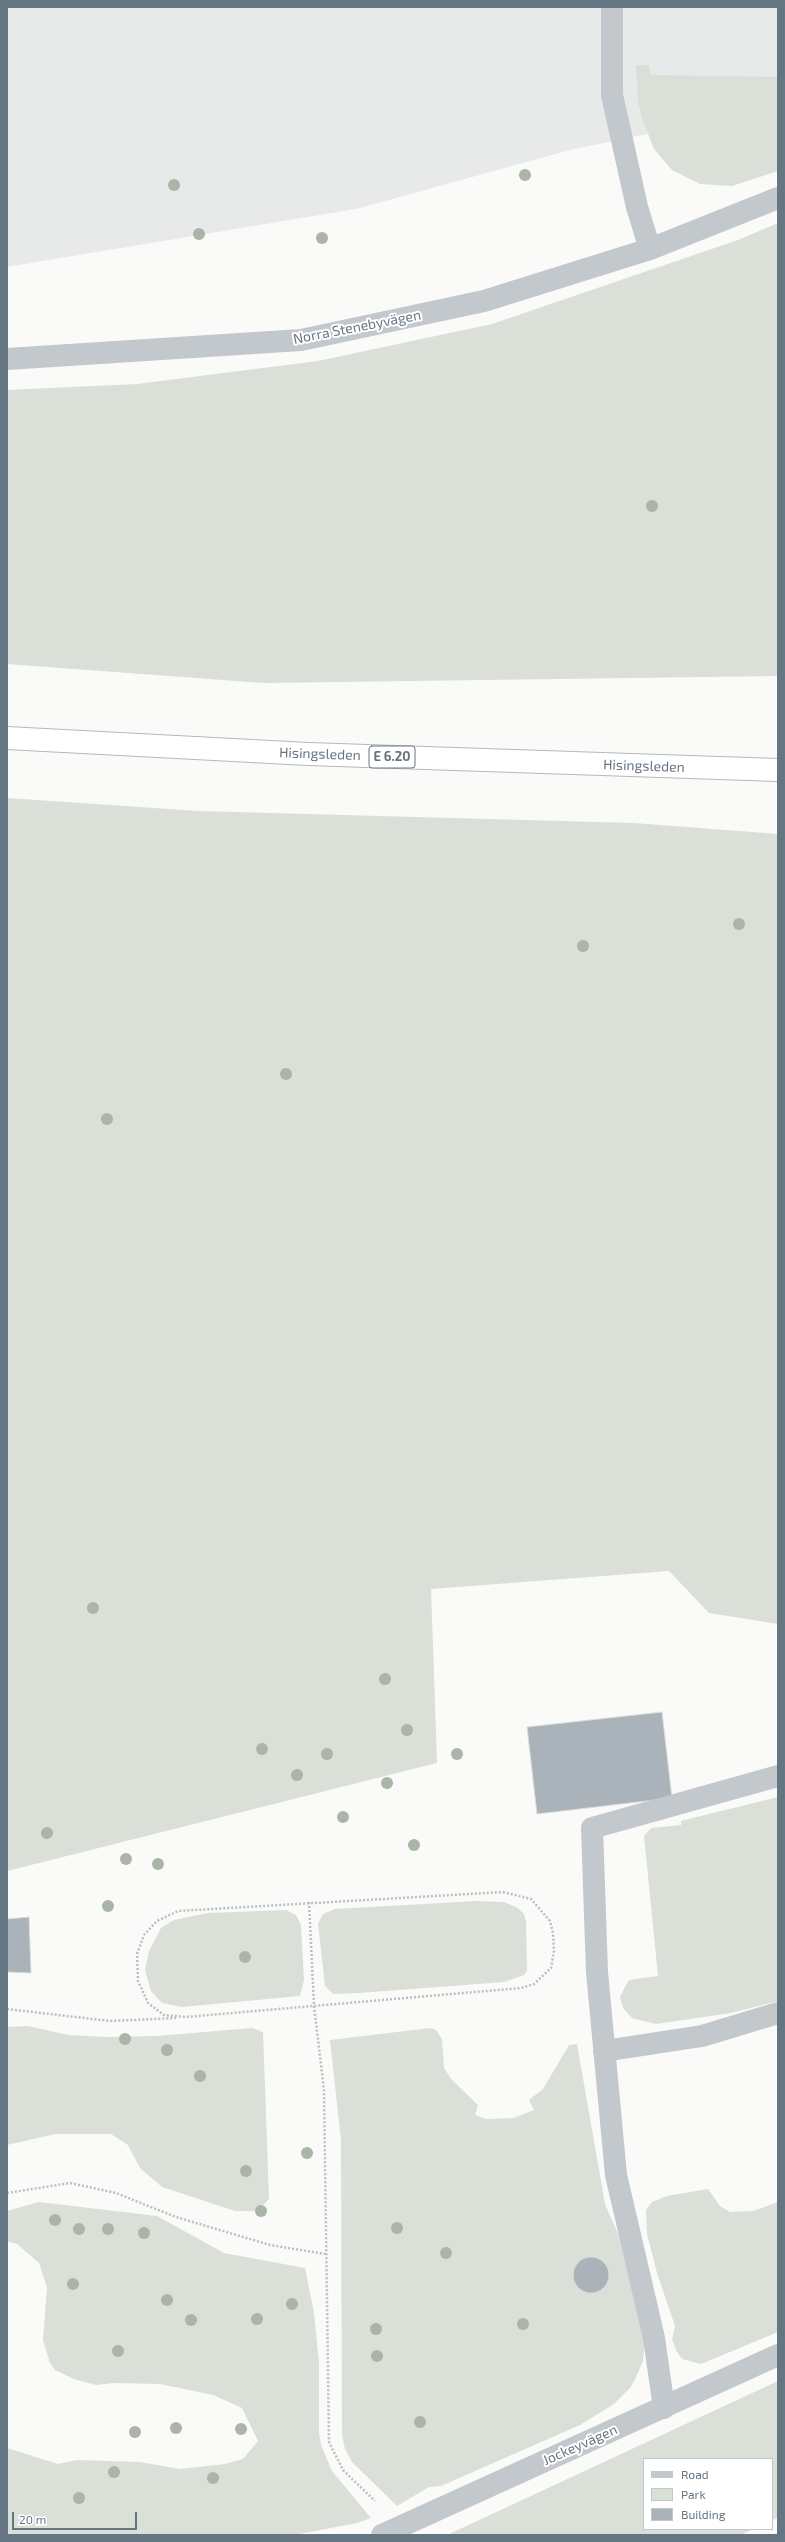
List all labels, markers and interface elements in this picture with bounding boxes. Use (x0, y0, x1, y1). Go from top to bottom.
street label: Norra Stenebyvägen (292, 306, 422, 348)
street label: Hisingsleden (279, 744, 361, 764)
road number: E 6.20 (369, 746, 415, 768)
street label: Hisingsleden (603, 756, 685, 776)
street label: Jockeyvägen (540, 2421, 620, 2469)
legend (643, 2458, 773, 2530)
text: Road (681, 2467, 709, 2481)
text: Park (681, 2487, 706, 2501)
scale bar (14, 2504, 139, 2530)
text: Building (681, 2507, 725, 2521)
text: 20 m (19, 2512, 46, 2526)

